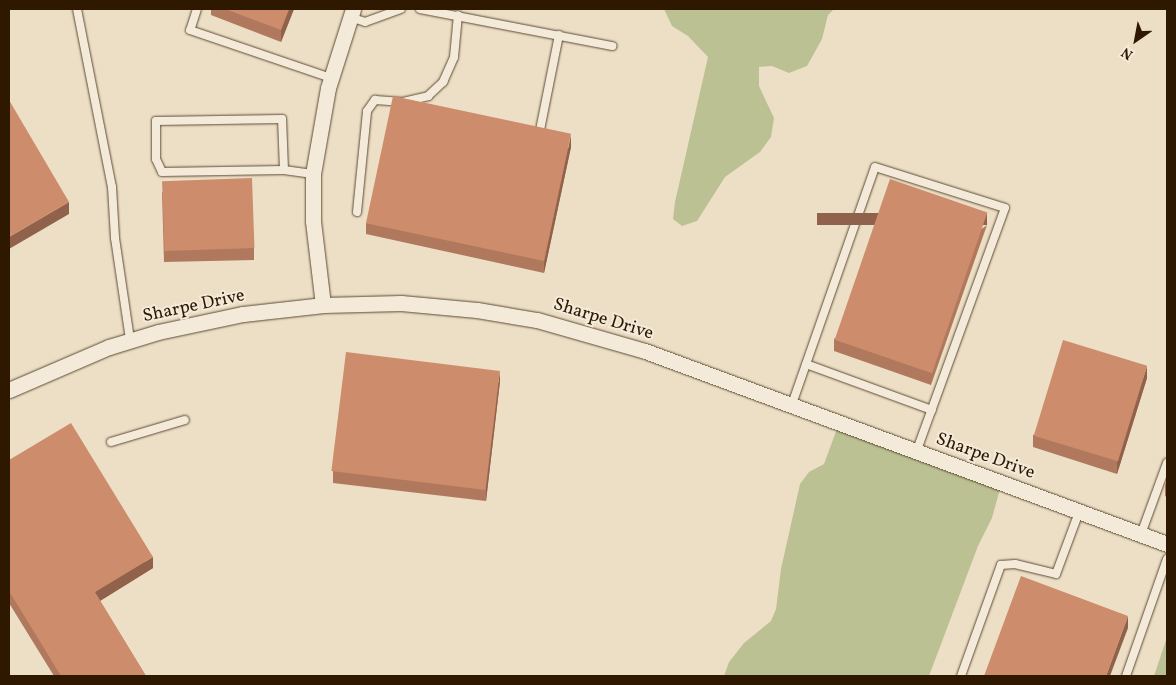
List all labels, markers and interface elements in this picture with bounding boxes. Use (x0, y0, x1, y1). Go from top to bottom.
north arrow (1111, 15, 1161, 65)
text: N (1118, 42, 1137, 64)
street label: Sharpe Drive (141, 286, 247, 328)
street label: Sharpe Drive (550, 295, 656, 345)
street label: Sharpe Drive (933, 429, 1037, 485)

